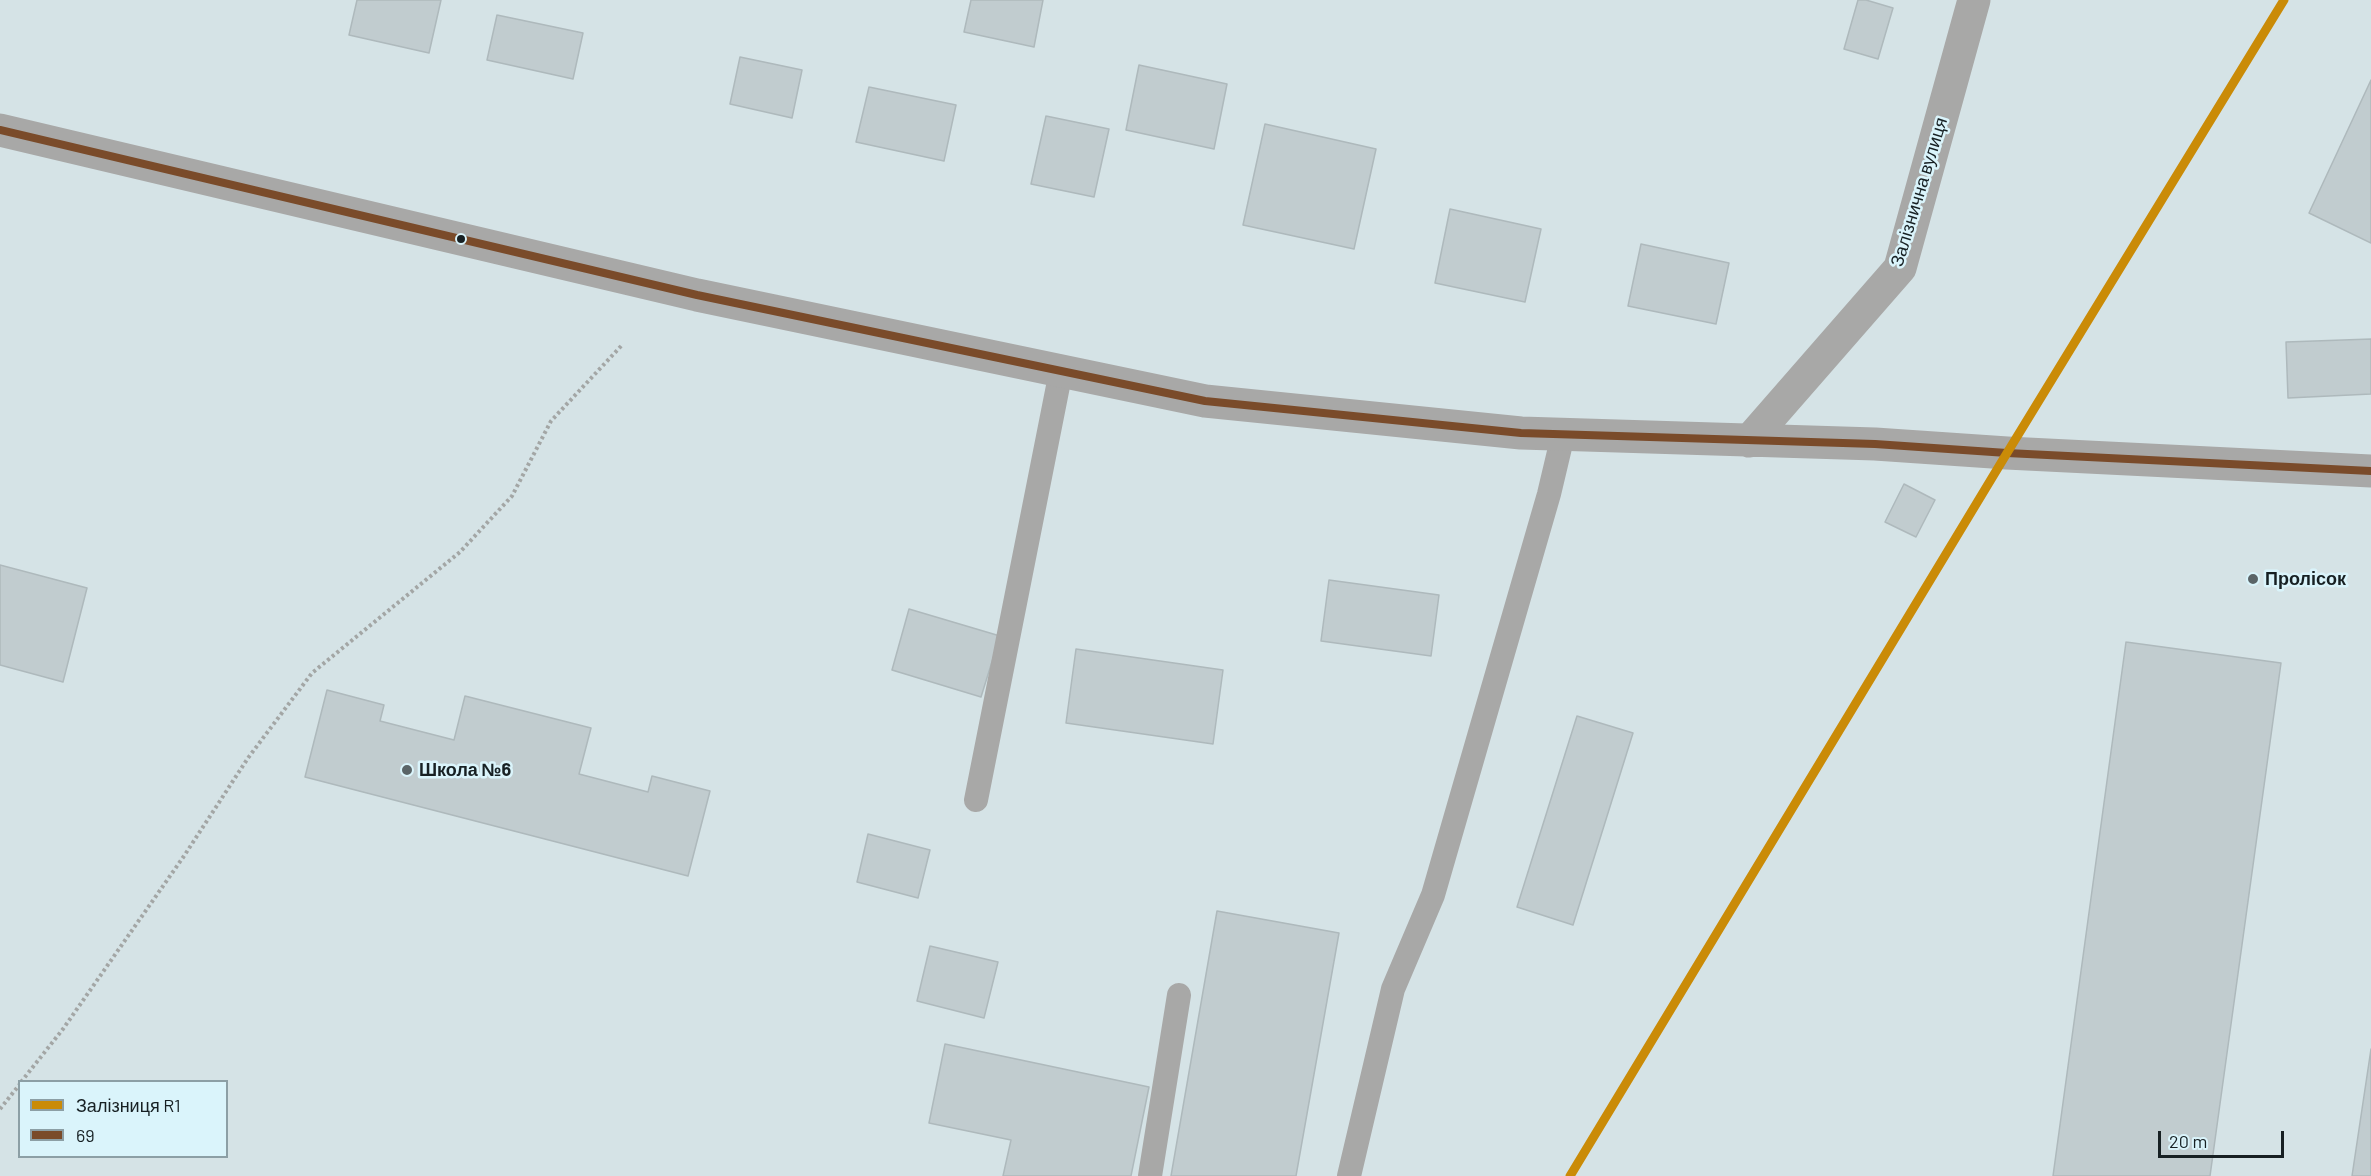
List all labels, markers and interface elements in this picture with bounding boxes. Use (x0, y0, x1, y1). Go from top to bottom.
street label: Залізнична вулиця (1886, 115, 1952, 269)
unlabelled marker (455, 233, 467, 245)
place label: Пролісок (2265, 568, 2346, 590)
marker: Пролісок (2246, 572, 2260, 586)
place label: Школа №6 (419, 759, 511, 781)
marker: Школа №6 (400, 763, 414, 777)
legend (18, 1080, 228, 1158)
text: Залізниця R1 (76, 1094, 181, 1116)
scale bar (2161, 1119, 2287, 1157)
text: 69 (76, 1124, 95, 1146)
text: 20 m (2169, 1130, 2207, 1152)

